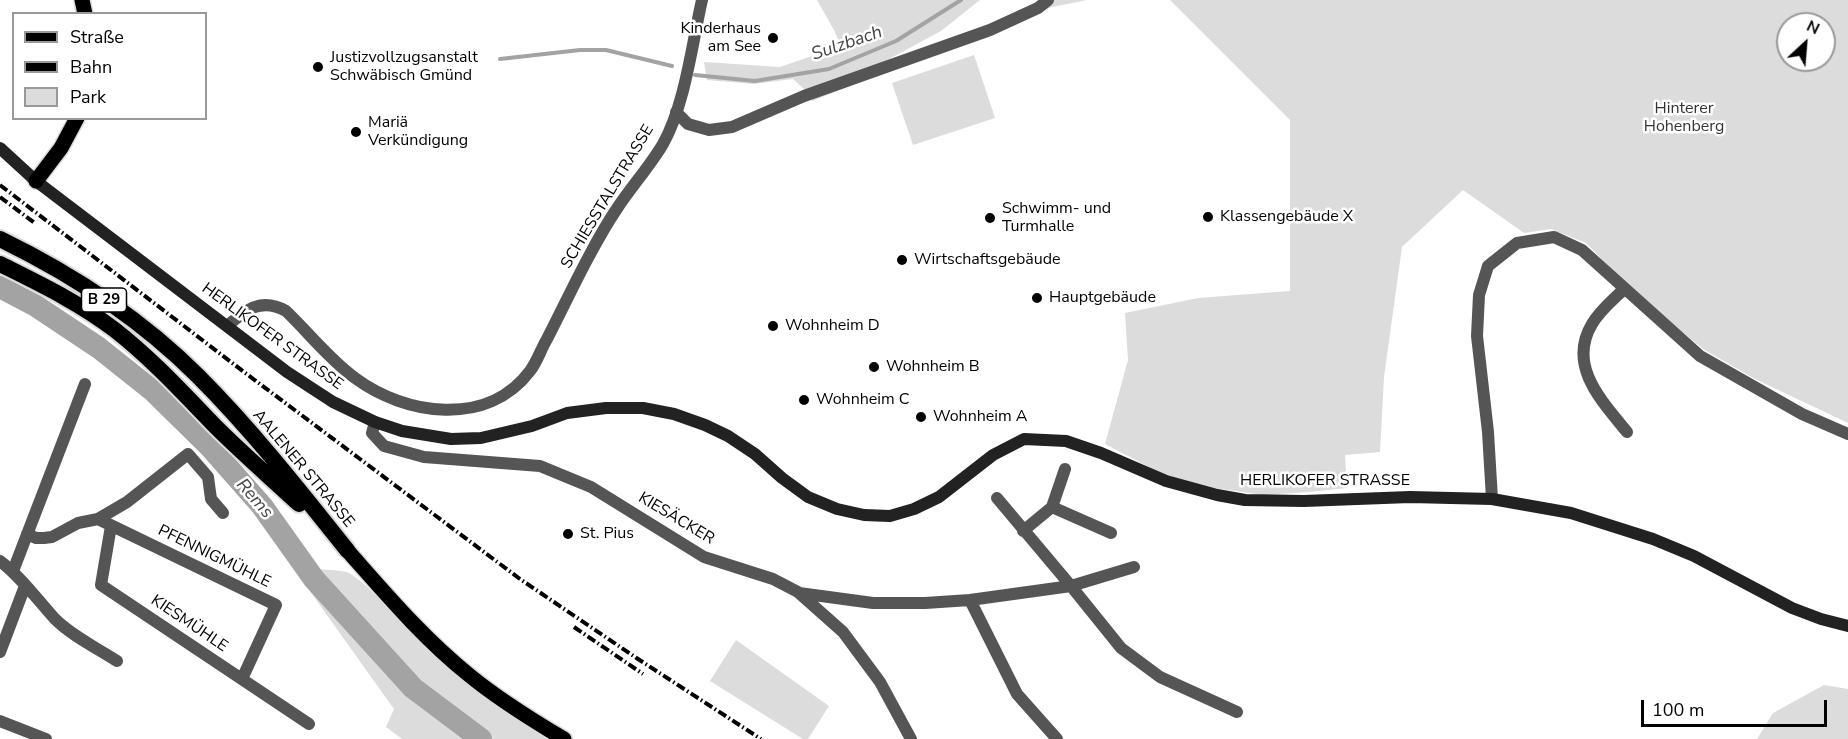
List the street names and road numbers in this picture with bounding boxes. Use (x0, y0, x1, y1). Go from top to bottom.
street label: SCHIESSTALSTRASSE (557, 122, 659, 272)
street label: HERLIKOFER STRASSE (198, 279, 346, 395)
road number: B 29 (82, 288, 126, 312)
street label: AALENER STRASSE (248, 406, 358, 532)
street label: HERLIKOFER STRASSE (1240, 471, 1410, 491)
street label: KIESÄCKER (634, 489, 718, 549)
street label: PFENNIGMÜHLE (154, 521, 274, 593)
street label: KIESMÜHLE (147, 591, 231, 657)

